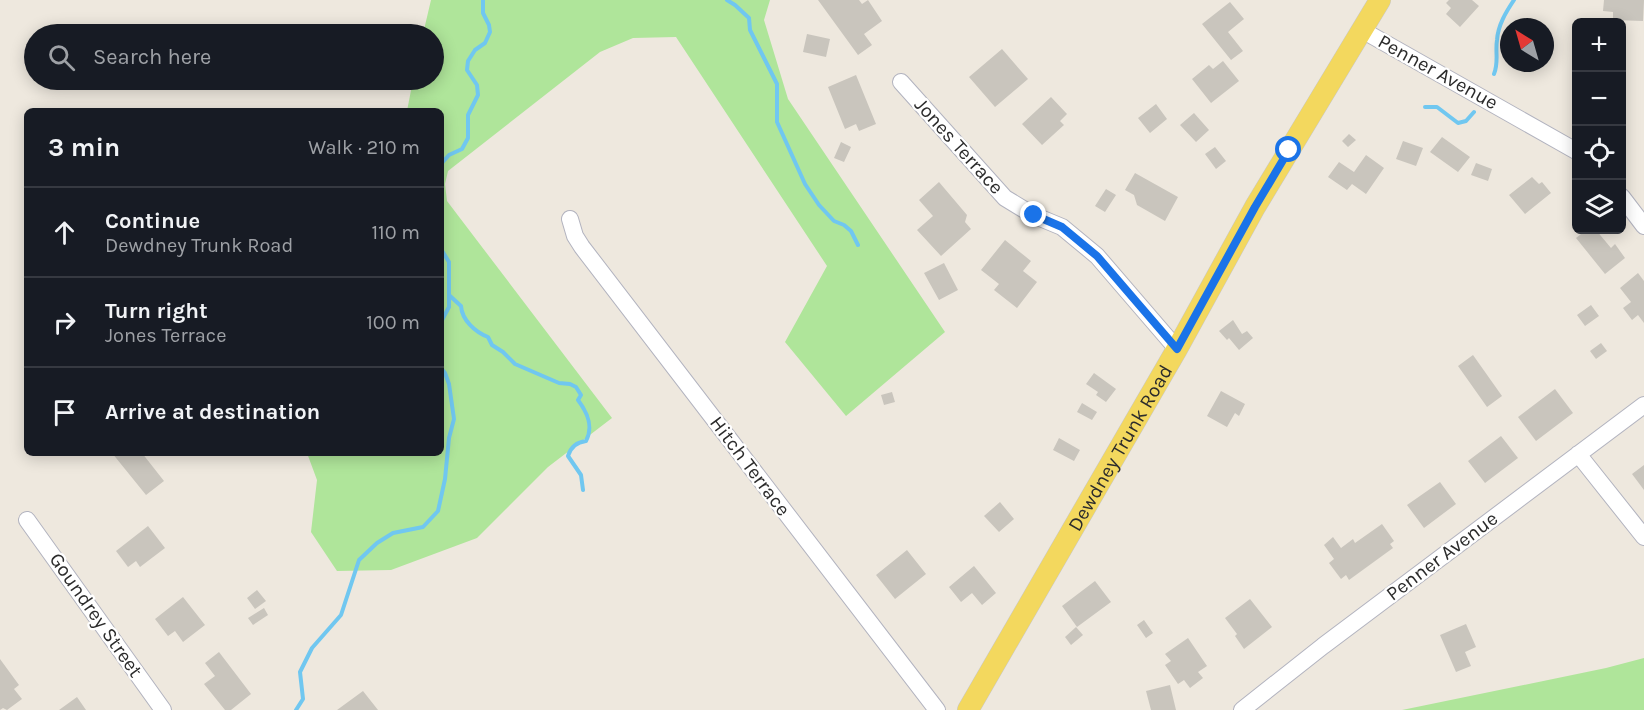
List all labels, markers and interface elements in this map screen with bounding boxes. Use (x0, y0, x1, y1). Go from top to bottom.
north arrow (1500, 18, 1554, 72)
map controls (1572, 18, 1626, 234)
button: + (1572, 18, 1626, 72)
search box (24, 24, 444, 90)
street label: Penner Avenue (1374, 30, 1502, 114)
icon: search (45, 41, 78, 74)
text: Search here (93, 44, 211, 70)
button: − (1572, 72, 1626, 126)
street label: Jones Terrace (910, 93, 1008, 199)
button: locate (1572, 126, 1626, 180)
text: 3 min (48, 132, 120, 163)
text: Walk · 210 m (308, 136, 420, 159)
route start (1275, 136, 1301, 162)
button: layers (1572, 180, 1626, 234)
route end (1020, 201, 1046, 227)
text: Continue (105, 208, 200, 234)
icon: ahead (48, 216, 81, 249)
text: 110 m (371, 221, 420, 244)
text: Dewdney Trunk Road (105, 234, 293, 257)
text: Turn right (105, 298, 208, 324)
icon: right (48, 306, 81, 339)
text: 100 m (366, 311, 420, 334)
text: Jones Terrace (105, 324, 226, 347)
street label: Dewdney Trunk Road (1063, 361, 1177, 535)
icon: arrive (48, 396, 81, 429)
text: Arrive at destination (105, 399, 320, 425)
street label: Hitch Terrace (705, 412, 795, 520)
street label: Penner Avenue (1382, 507, 1502, 605)
street label: Goundrey Street (45, 548, 148, 682)

